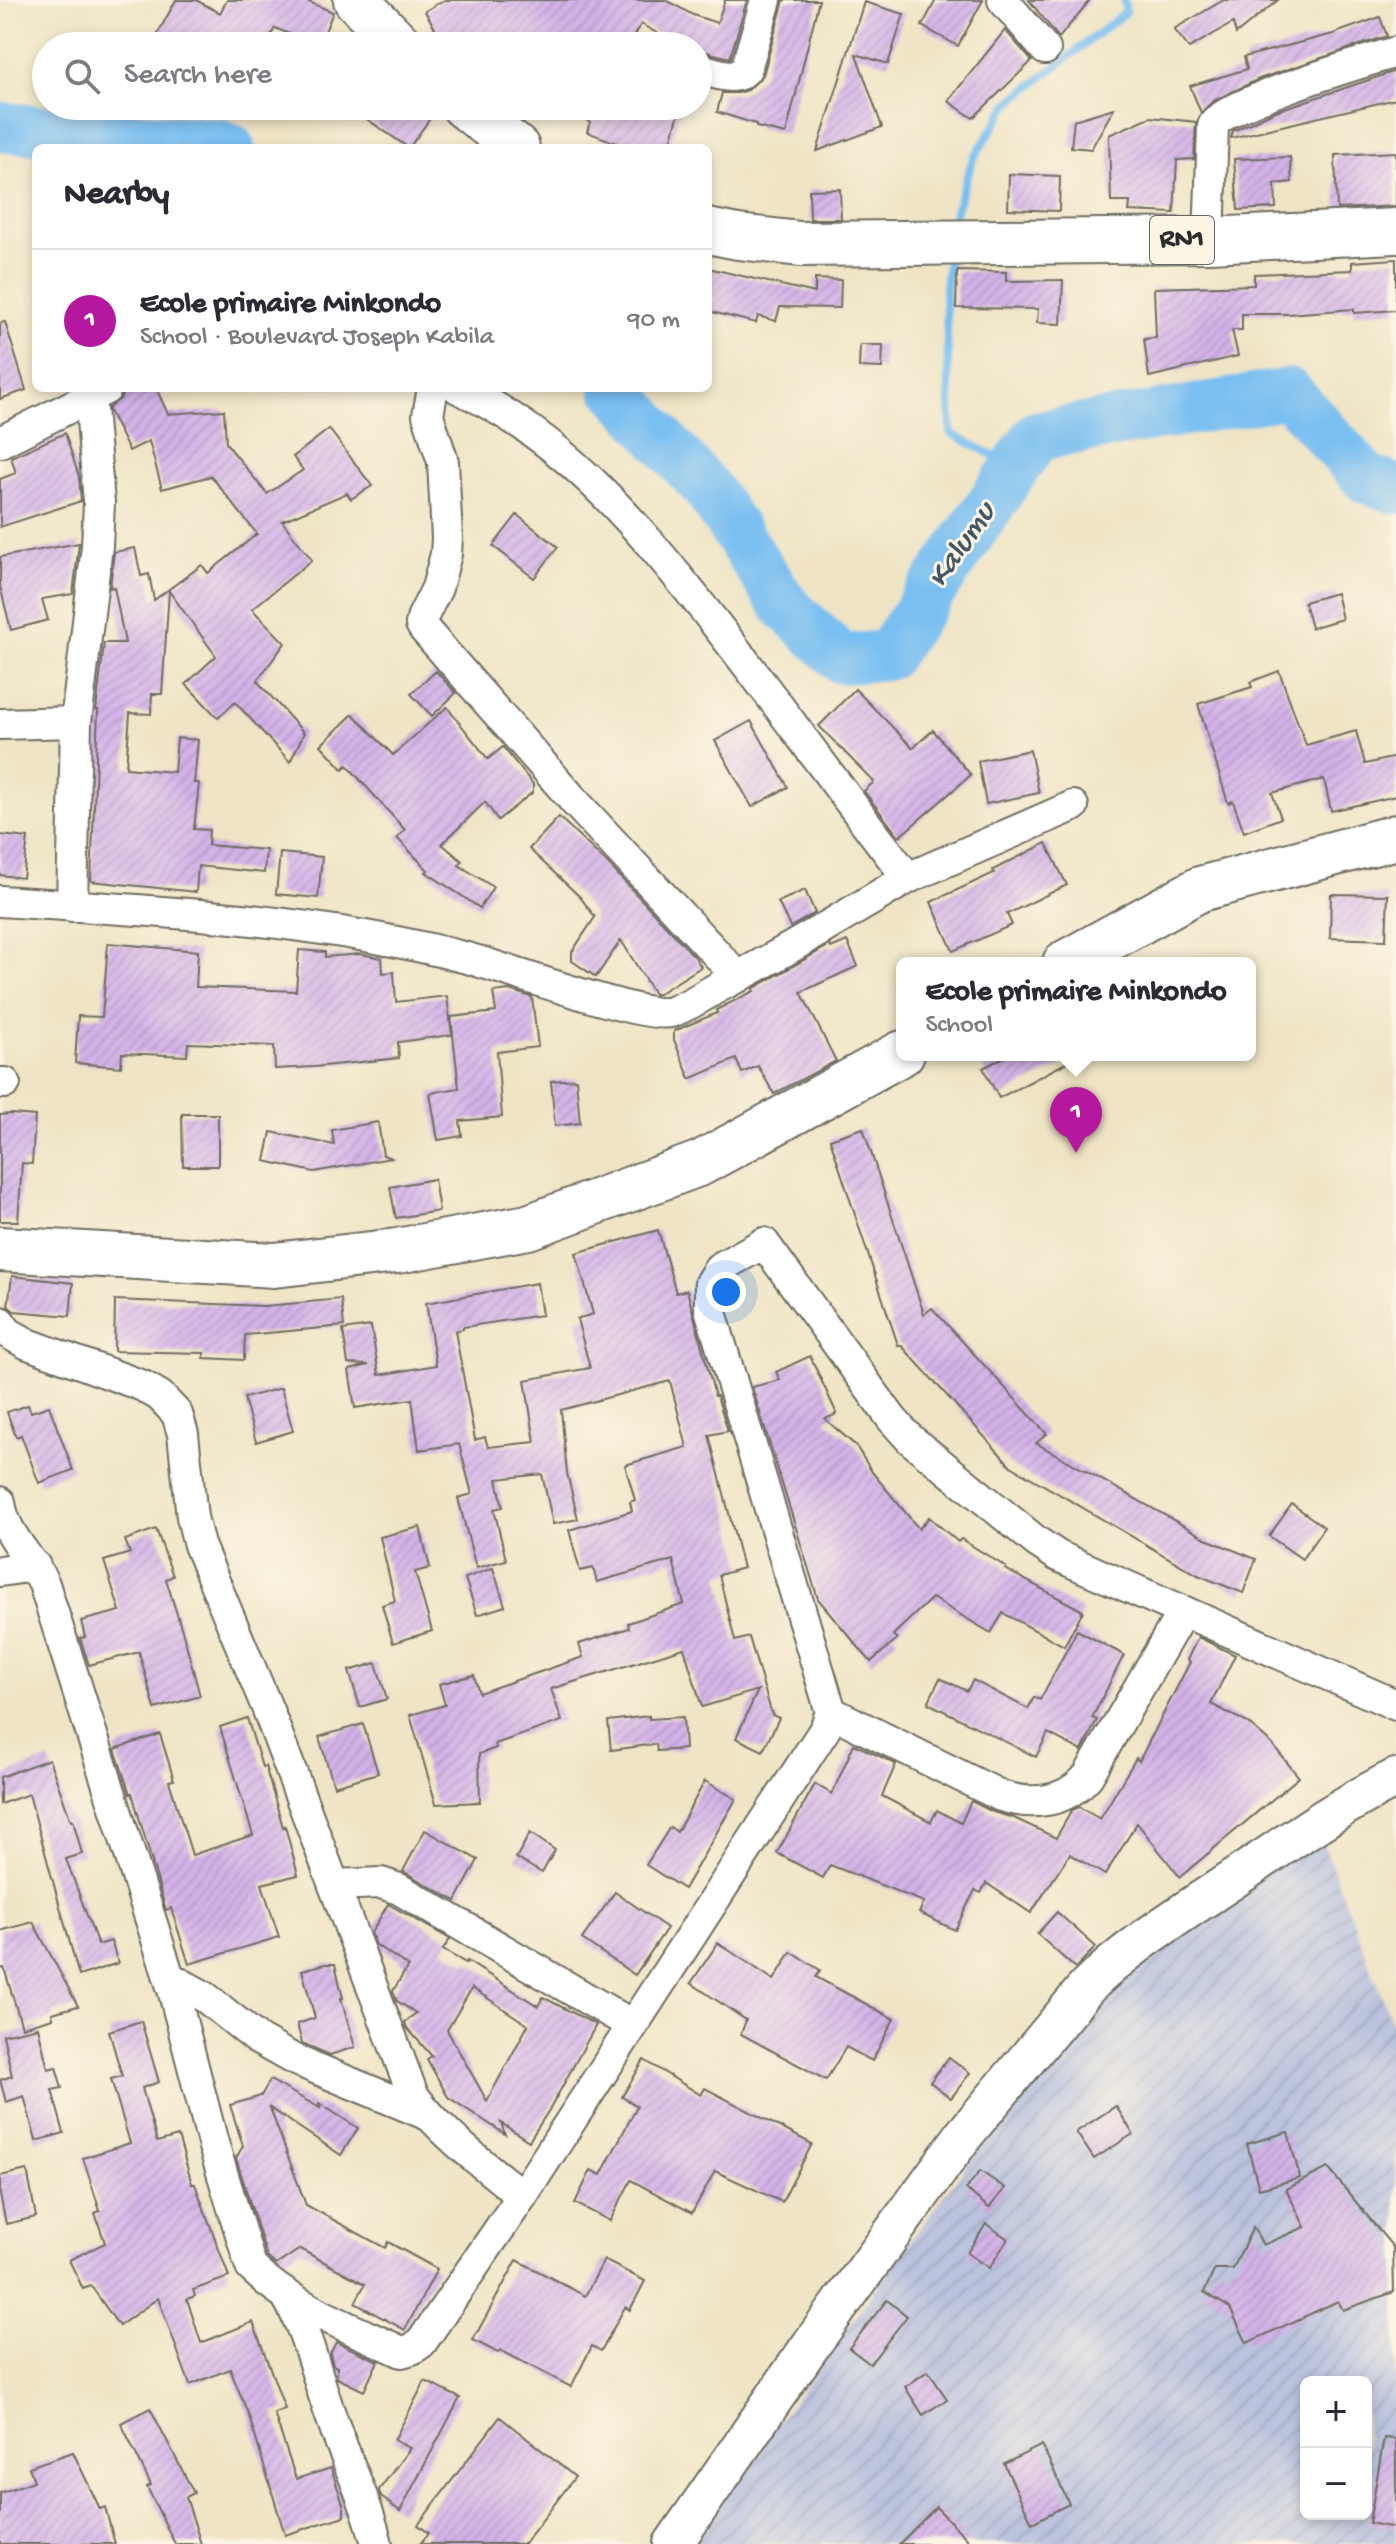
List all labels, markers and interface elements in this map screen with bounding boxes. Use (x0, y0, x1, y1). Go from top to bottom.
search box (32, 32, 712, 120)
icon: search (60, 54, 104, 98)
text: Search here (124, 59, 272, 94)
text: Nearby (64, 176, 169, 216)
road number: RN1 (1150, 216, 1214, 264)
text: Ecole primaire Minkondo (140, 288, 441, 323)
text: 1 (85, 306, 95, 337)
text: 90 m (628, 306, 680, 337)
text: School · Boulevard Joseph Kabila (140, 323, 494, 354)
water label: Kalumu (921, 493, 1007, 596)
popup (896, 957, 1256, 1061)
text: Ecole primaire Minkondo (925, 976, 1227, 1011)
text: School (925, 1011, 993, 1042)
pin: 1 (1050, 1087, 1102, 1153)
your location (706, 1272, 746, 1312)
map controls (1300, 2376, 1372, 2520)
button: + (1300, 2376, 1372, 2448)
button: − (1300, 2448, 1372, 2520)

